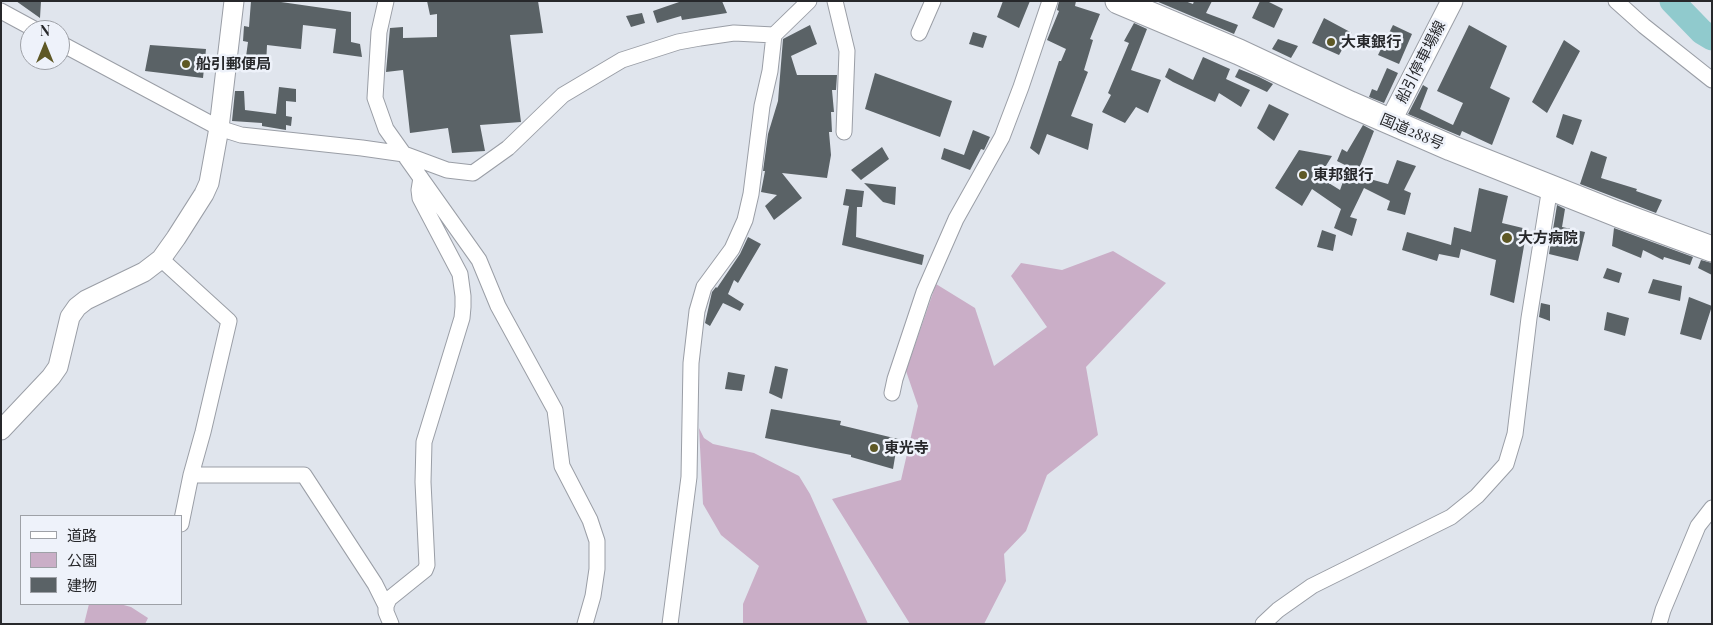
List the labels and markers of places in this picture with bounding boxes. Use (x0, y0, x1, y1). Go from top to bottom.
place label: 大東銀行 (1341, 33, 1401, 51)
marker: 大東銀行 (1325, 36, 1337, 48)
place label: 船引郵便局 (196, 55, 271, 73)
marker: 船引郵便局 (180, 58, 192, 70)
place label: 東邦銀行 (1313, 166, 1373, 184)
marker: 東邦銀行 (1297, 169, 1309, 181)
place label: 大方病院 (1518, 229, 1578, 247)
marker: 大方病院 (1500, 231, 1514, 245)
place label: 東光寺 (884, 439, 929, 457)
marker: 東光寺 (868, 442, 880, 454)

